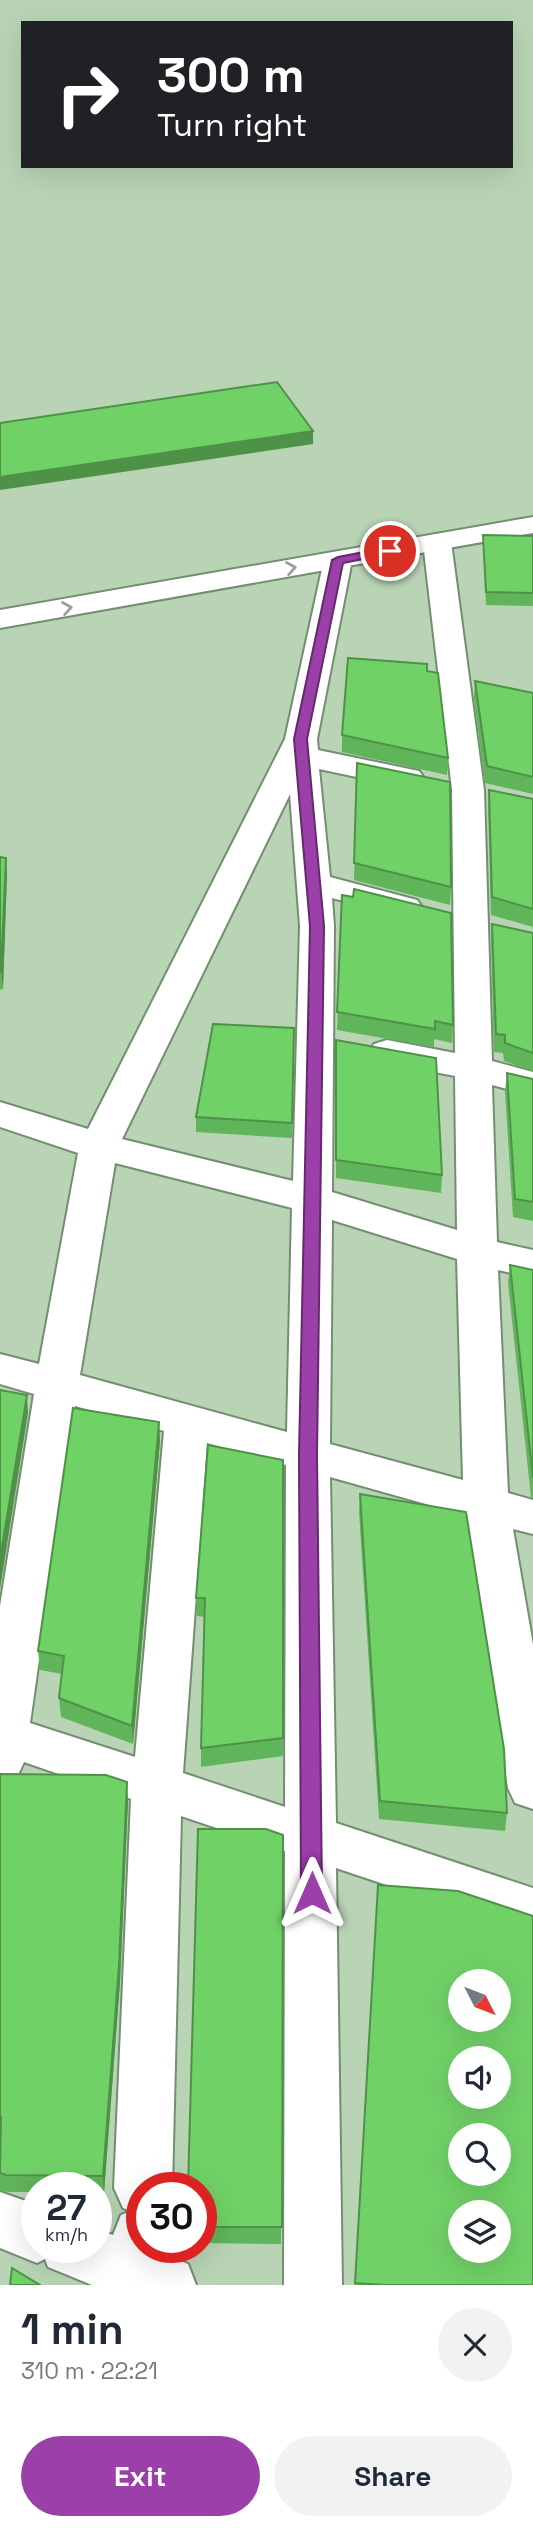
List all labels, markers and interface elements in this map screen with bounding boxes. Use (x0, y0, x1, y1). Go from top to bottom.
text: 300 m (157, 44, 305, 106)
icon: right (42, 49, 133, 140)
text: Turn right (157, 105, 307, 145)
pin (360, 521, 420, 581)
icon: arrive (371, 532, 409, 570)
one-way arrow (285, 561, 297, 576)
one-way arrow (61, 601, 73, 616)
position arrow (275, 1856, 349, 1930)
north arrow (448, 1969, 511, 2032)
map controls (448, 1969, 511, 2263)
button: sound (448, 2046, 511, 2109)
button: search (448, 2123, 511, 2186)
speed limit sign: 30 (126, 2172, 217, 2263)
text: 27 (47, 2186, 86, 2230)
button: layers (448, 2200, 511, 2263)
text: km/h (45, 2223, 88, 2246)
text: 1 min (21, 2303, 124, 2356)
button: close (438, 2308, 512, 2382)
text: 310 m · 22:21 (21, 2356, 158, 2386)
button: Exit (21, 2436, 260, 2516)
button: Share (274, 2436, 512, 2516)

